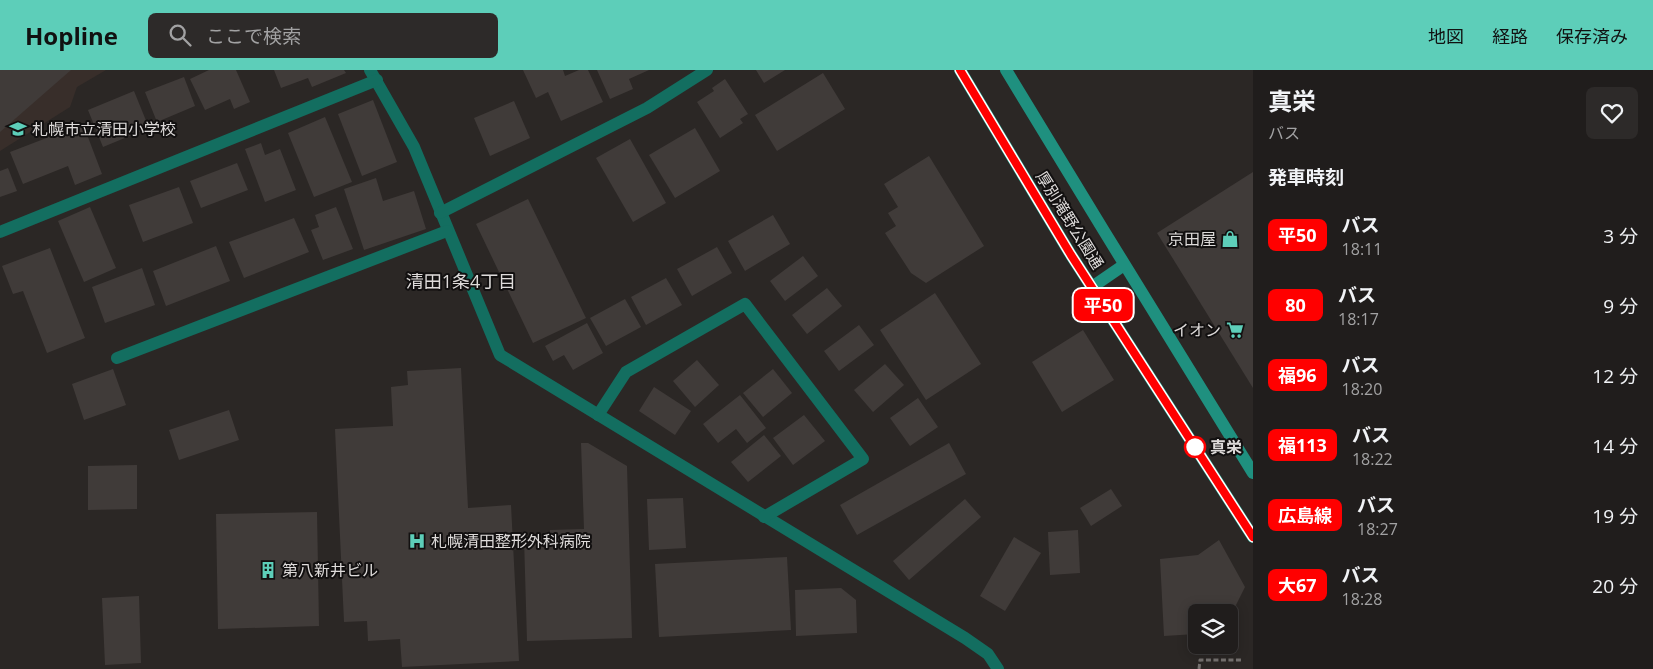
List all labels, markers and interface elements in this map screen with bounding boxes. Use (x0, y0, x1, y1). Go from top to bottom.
search box (148, 13, 498, 58)
text: Hopline (25, 19, 118, 52)
icon: search (166, 21, 194, 49)
text: ここで検索 (206, 23, 301, 49)
text: 地図 (1428, 24, 1464, 48)
text: 経路 (1492, 24, 1528, 48)
text: 保存済み (1556, 24, 1628, 48)
text: 真栄 (1268, 84, 1316, 117)
button: heart (1586, 87, 1638, 139)
place label: 札幌市立清田小学校 (32, 118, 176, 140)
school or university icon: 札幌市立清田小学校 (8, 119, 28, 139)
text: バス (1268, 122, 1300, 144)
text: 発車時刻 (1268, 164, 1344, 190)
street label: 厚別滝野公園通 (1031, 167, 1109, 273)
text: バス (1342, 212, 1380, 238)
text: 平50 (1278, 223, 1317, 247)
text: 3 分 (1603, 223, 1638, 249)
place label: 京田屋 (1168, 228, 1216, 250)
shop icon: 京田屋 (1220, 229, 1240, 249)
text: 18:11 (1342, 238, 1382, 260)
district label: 清田1条4丁目 (406, 269, 516, 293)
text: バス (1338, 282, 1376, 308)
line badge: 平50 (1074, 289, 1132, 321)
text: 平50 (1084, 293, 1122, 317)
text: 80 (1285, 293, 1306, 317)
text: 9 分 (1603, 293, 1638, 319)
text: 18:17 (1338, 308, 1379, 330)
place label: イオン (1173, 319, 1221, 341)
supermarket icon: イオン (1225, 320, 1245, 340)
text: バス (1342, 352, 1380, 378)
text: 福96 (1278, 363, 1317, 387)
text: 12 分 (1592, 363, 1638, 389)
text: 18:20 (1342, 378, 1382, 400)
text: バス (1352, 422, 1390, 448)
text: 福113 (1278, 433, 1327, 457)
text: 14 分 (1592, 433, 1638, 459)
marker: 真栄 (1184, 436, 1206, 458)
place label: 真栄 (1210, 436, 1242, 458)
text: 18:22 (1352, 448, 1393, 470)
text: バス (1357, 492, 1395, 518)
text: 広島線 (1278, 503, 1332, 527)
text: 19 分 (1592, 503, 1638, 529)
text: 18:27 (1357, 518, 1398, 540)
place label: 札幌清田整形外科病院 (431, 530, 591, 552)
hospital icon: 札幌清田整形外科病院 (407, 531, 427, 551)
place label: 第八新井ビル (282, 559, 378, 581)
building icon: 第八新井ビル (258, 560, 278, 580)
text: バス (1342, 562, 1380, 588)
text: 大67 (1278, 573, 1317, 597)
text: 20 分 (1592, 573, 1638, 599)
text: 18:28 (1342, 588, 1382, 610)
map controls (1188, 604, 1238, 654)
button: layers (1188, 604, 1238, 654)

